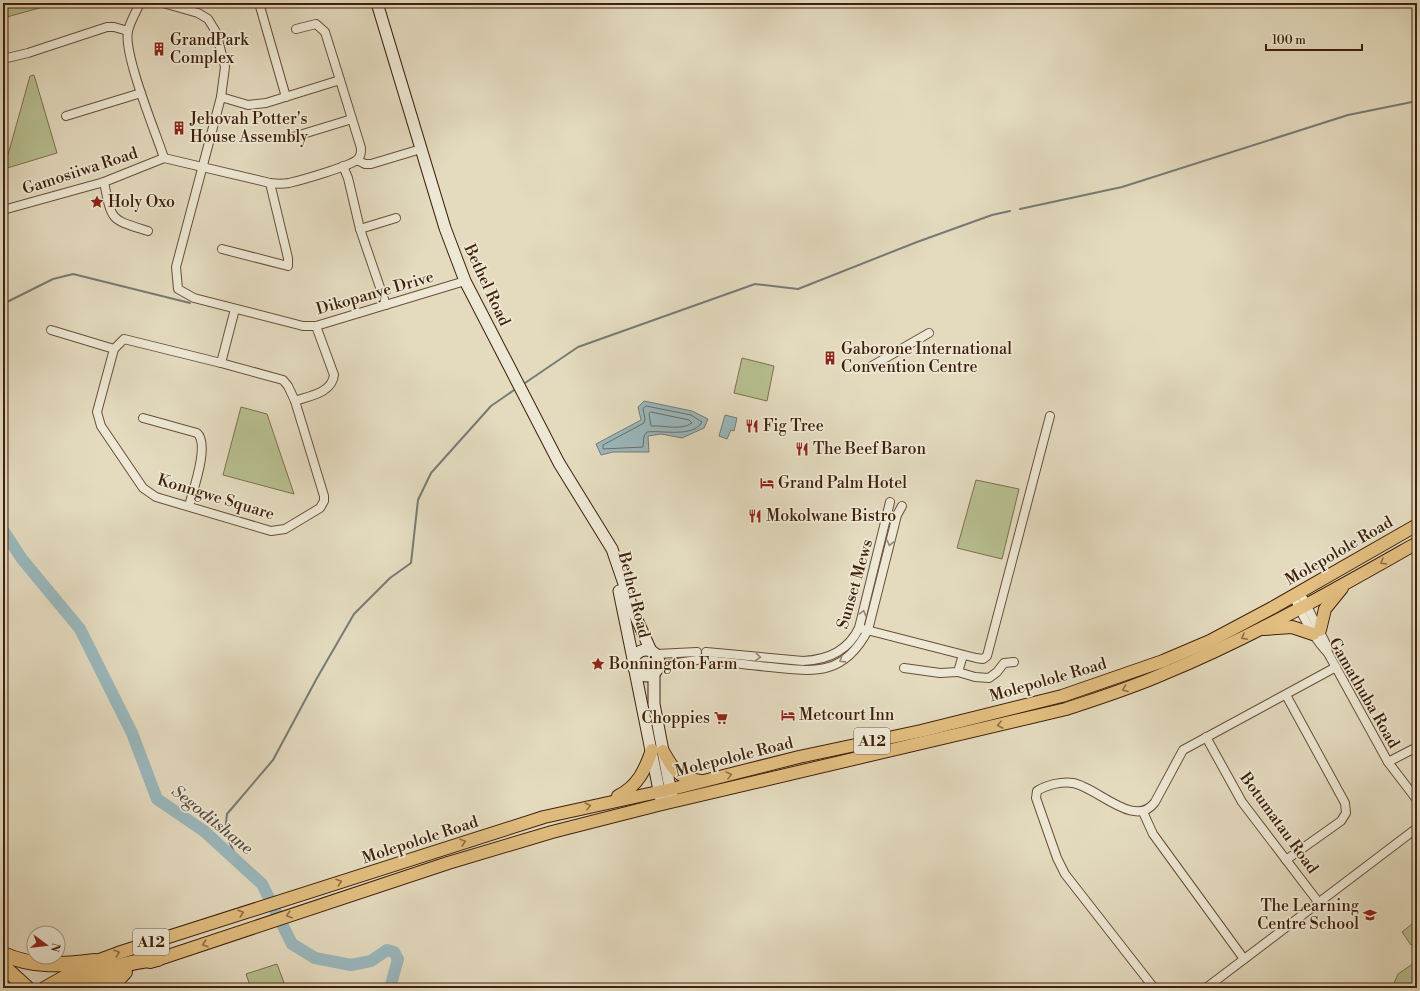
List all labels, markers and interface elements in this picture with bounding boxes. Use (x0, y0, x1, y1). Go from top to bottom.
scale bar (1266, 26, 1362, 52)
place label: GrandPark Complex (170, 30, 250, 68)
text: 100 m (1272, 33, 1306, 48)
building icon: GrandPark Complex (151, 41, 167, 57)
place label: Jehovah Potter's House Assembly (189, 109, 308, 147)
building icon: Jehovah Potter's House Assembly (171, 120, 187, 136)
street label: Gamosiiwa Road (20, 143, 140, 199)
place label: Holy Oxo (108, 192, 175, 212)
place icon: Holy Oxo (89, 194, 105, 210)
street label: Bethel Road (459, 240, 515, 329)
street label: Dikopanye Drive (314, 267, 436, 319)
place label: Gaborone International Convention Centre (841, 339, 1012, 377)
building icon: Gaborone International Convention Centre (822, 350, 838, 366)
place label: Fig Tree (763, 416, 824, 436)
restaurant icon: Fig Tree (744, 418, 760, 434)
place label: The Beef Baron (813, 439, 926, 459)
restaurant icon: The Beef Baron (794, 441, 810, 457)
street label: Konngwe Square (155, 470, 277, 524)
place label: Grand Palm Hotel (778, 473, 907, 493)
hotel icon: Grand Palm Hotel (759, 475, 775, 491)
place label: Mokolwane Bistro (766, 506, 896, 526)
restaurant icon: Mokolwane Bistro (747, 508, 763, 524)
street label: Molepolole Road (1282, 512, 1396, 590)
street label: Sunset Mews (833, 537, 877, 631)
one-way arrow (886, 539, 895, 546)
street label: Bethel Road (613, 549, 654, 640)
one-way arrow (1380, 558, 1387, 565)
one-way arrow (859, 610, 867, 616)
one-way arrow (1241, 632, 1248, 640)
street label: Gamathuba Road (1324, 634, 1404, 752)
one-way arrow (755, 653, 761, 662)
place label: Bonnington Farm (608, 654, 738, 674)
street label: Molepolole Road (987, 654, 1109, 706)
one-way arrow (839, 655, 846, 663)
place icon: Bonnington Farm (590, 656, 606, 672)
one-way arrow (1121, 685, 1128, 693)
place label: Metcourt Inn (799, 705, 895, 725)
hotel icon: Metcourt Inn (780, 707, 796, 723)
place label: Choppies (642, 708, 710, 728)
supermarket icon: Choppies (713, 710, 729, 726)
one-way arrow (997, 720, 1003, 728)
road number: A12 (854, 728, 890, 754)
street label: Molepolole Road (673, 733, 795, 781)
street label: Botumatau Road (1235, 768, 1323, 878)
one-way arrow (725, 771, 732, 780)
water label: Segoditshane (167, 780, 257, 860)
one-way arrow (585, 803, 591, 811)
street label: Molepolole Road (359, 812, 481, 868)
one-way arrow (459, 839, 466, 847)
one-way arrow (336, 878, 343, 887)
place label: The Learning Centre School (1257, 896, 1360, 934)
school or university icon: The Learning Centre School (1362, 907, 1378, 923)
one-way arrow (237, 909, 244, 918)
one-way arrow (285, 911, 292, 919)
north arrow (26, 925, 66, 965)
road number: A12 (133, 929, 169, 955)
one-way arrow (202, 939, 209, 947)
text: N (47, 941, 63, 954)
one-way arrow (114, 949, 121, 958)

